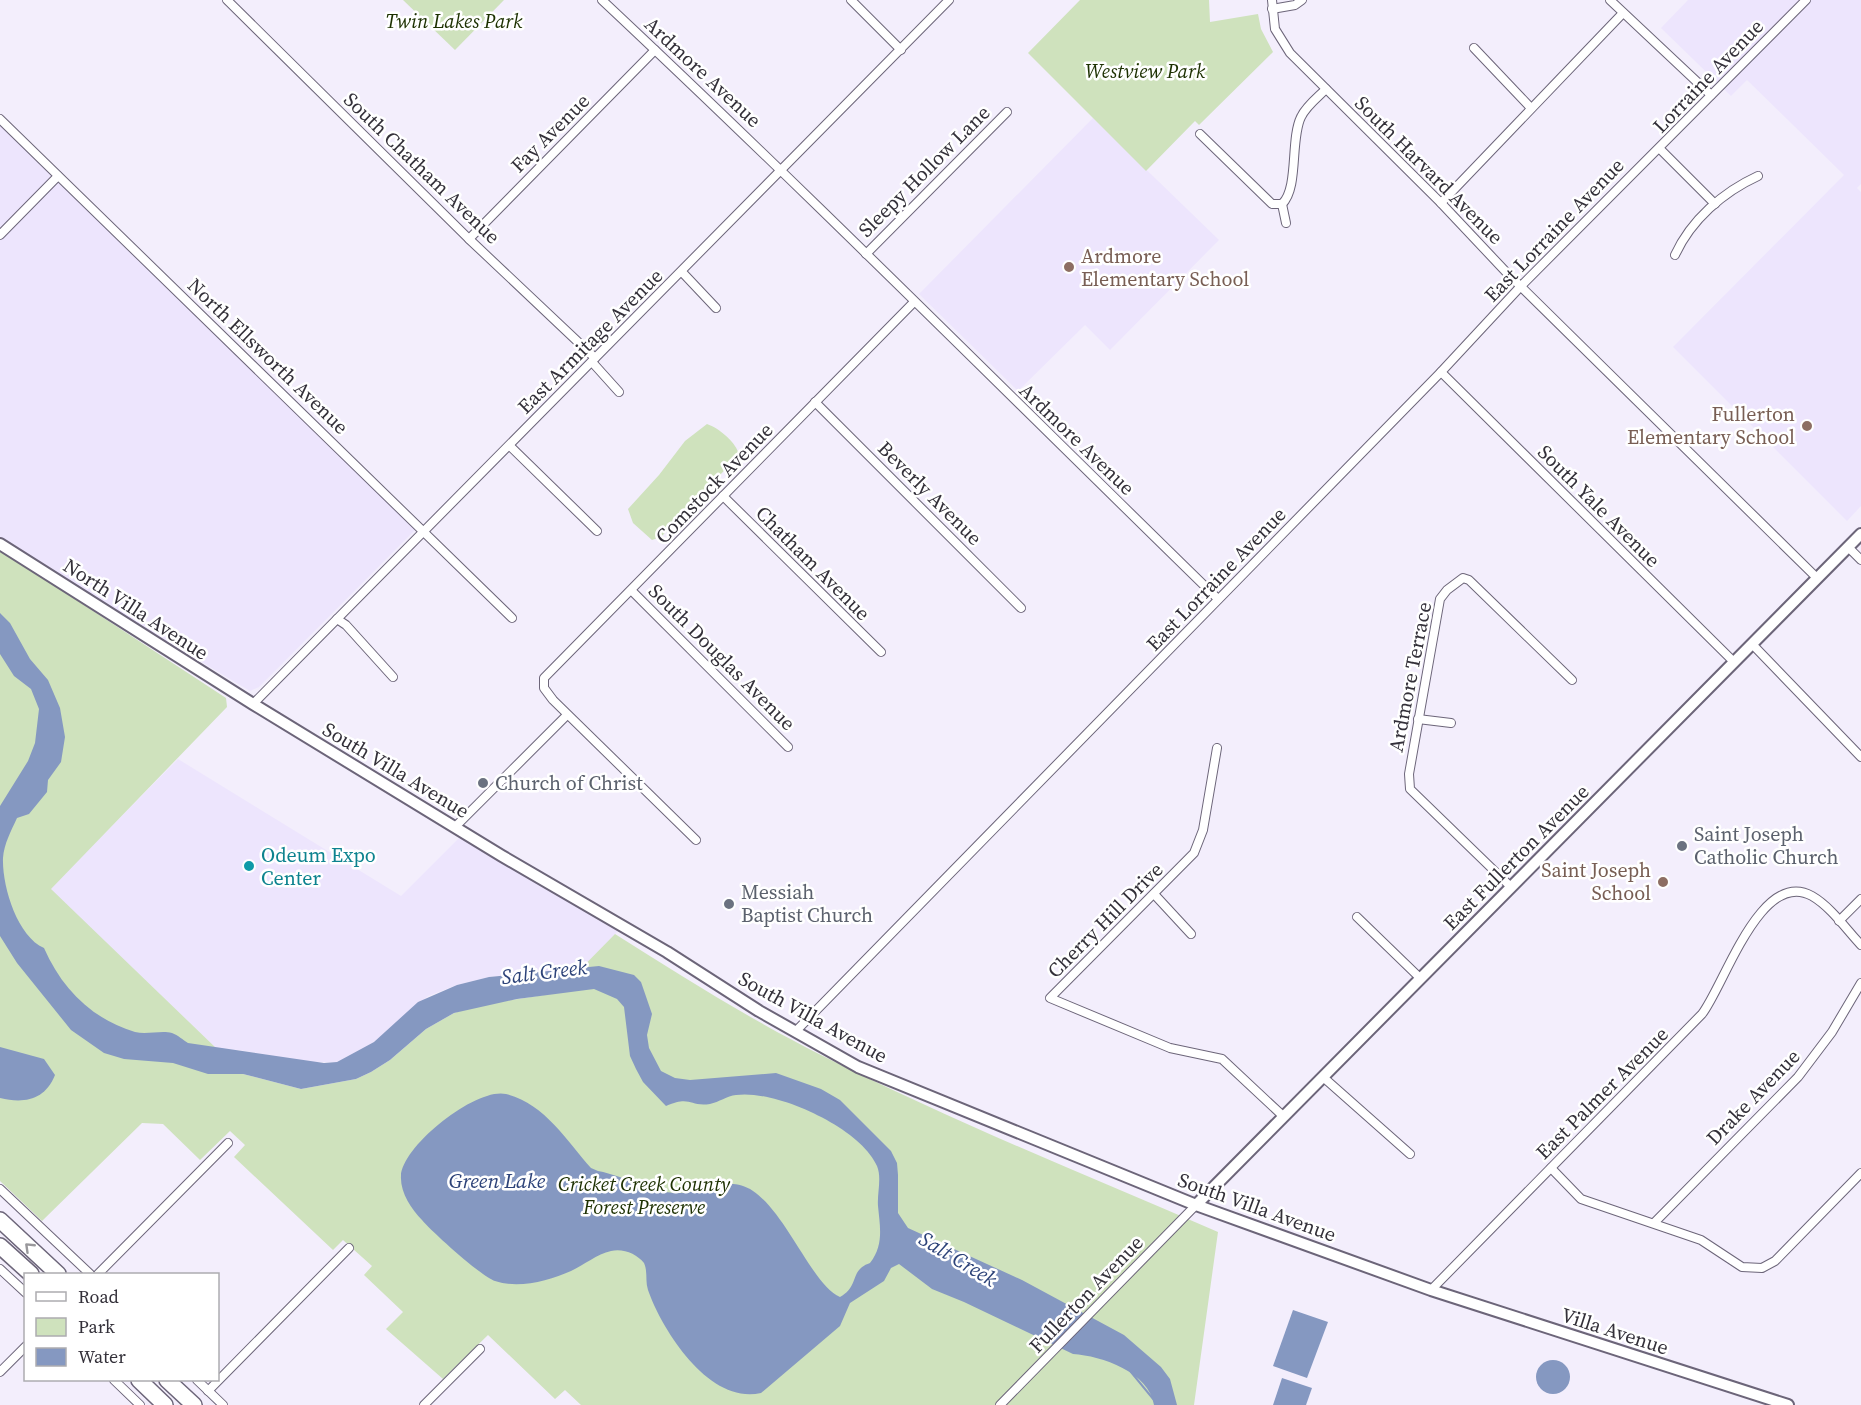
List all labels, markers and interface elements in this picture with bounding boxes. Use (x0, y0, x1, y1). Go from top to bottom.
park label: Twin Lakes Park (386, 7, 523, 35)
street label: Ardmore Avenue (638, 10, 768, 134)
street label: Lorraine Avenue (1646, 13, 1770, 139)
park label: Westview Park (1085, 57, 1206, 85)
street label: South Chatham Avenue (338, 86, 506, 250)
street label: Fay Avenue (504, 87, 596, 179)
street label: South Harvard Avenue (1348, 89, 1510, 251)
street label: Sleepy Hollow Lane (852, 99, 996, 243)
street label: East Lorraine Avenue (1478, 152, 1630, 308)
place label: Ardmore Elementary School (1081, 242, 1249, 293)
marker: Ardmore Elementary School (1062, 260, 1076, 274)
street label: East Armitage Avenue (511, 262, 669, 420)
street label: North Ellsworth Avenue (181, 272, 355, 440)
street label: Ardmore Avenue (1013, 377, 1141, 501)
place label: Fullerton Elementary School (1627, 400, 1795, 451)
street label: Comstock Avenue (649, 416, 779, 550)
marker: Fullerton Elementary School (1800, 419, 1814, 433)
street label: Beverly Avenue (872, 435, 988, 551)
street label: South Yale Avenue (1531, 438, 1667, 574)
street label: Chatham Avenue (749, 499, 877, 627)
street label: East Lorraine Avenue (1140, 501, 1292, 657)
street label: North Villa Avenue (58, 552, 214, 666)
street label: South Douglas Avenue (642, 577, 802, 737)
street label: Ardmore Terrace (1382, 600, 1438, 754)
street label: South Villa Avenue (318, 715, 474, 825)
place label: Church of Christ (495, 769, 643, 797)
marker: Church of Christ (476, 776, 490, 790)
street label: East Fullerton Avenue (1437, 778, 1595, 936)
place label: Saint Joseph Catholic Church (1694, 820, 1838, 871)
marker: Saint Joseph Catholic Church (1675, 839, 1689, 853)
place label: Odeum Expo Center (261, 841, 376, 892)
street label: Cherry Hill Drive (1041, 856, 1169, 984)
place label: Saint Joseph School (1541, 856, 1651, 907)
marker: Odeum Expo Center (242, 859, 256, 873)
marker: Saint Joseph School (1656, 875, 1670, 889)
place label: Messiah Baptist Church (741, 878, 873, 929)
marker: Messiah Baptist Church (722, 897, 736, 911)
water label: Salt Creek (500, 952, 588, 991)
street label: South Villa Avenue (733, 964, 893, 1070)
street label: East Palmer Avenue (1530, 1021, 1674, 1165)
street label: Drake Avenue (1700, 1043, 1806, 1151)
street label: South Villa Avenue (1174, 1165, 1340, 1249)
water label: Green Lake (449, 1166, 546, 1195)
park label: Cricket Creek County Forest Preserve (558, 1170, 731, 1221)
water label: Salt Creek (914, 1224, 1003, 1293)
street label: Fullerton Avenue (1023, 1229, 1149, 1359)
one-way arrow (26, 1243, 36, 1254)
legend (24, 1273, 219, 1381)
text: Road (78, 1284, 119, 1309)
street label: Villa Avenue (1558, 1301, 1672, 1361)
text: Park (78, 1314, 115, 1339)
text: Water (78, 1344, 126, 1369)

